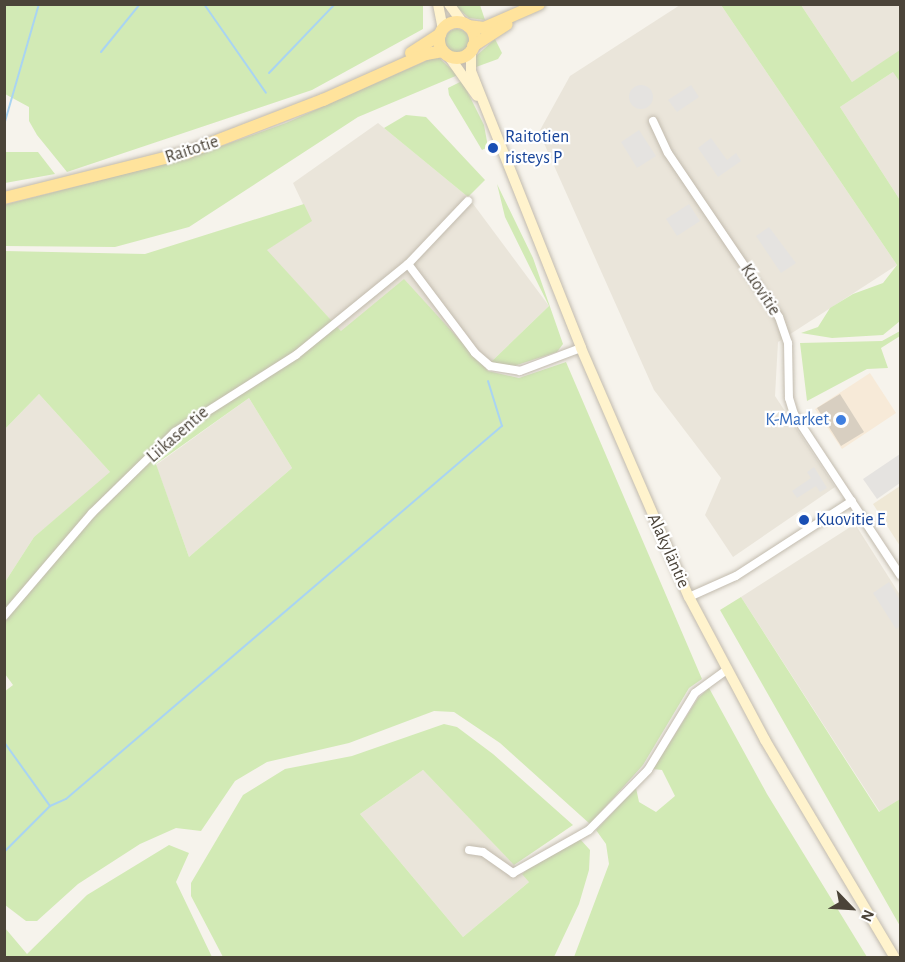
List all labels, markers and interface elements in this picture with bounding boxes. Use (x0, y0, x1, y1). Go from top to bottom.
place label: Raitotien risteys P (505, 127, 569, 170)
street label: Raitotie (162, 131, 222, 169)
marker: Raitotien risteys P (486, 141, 500, 155)
street label: Kuovitie (735, 260, 785, 320)
street label: Liikasentie (143, 402, 213, 468)
place label: K-Market (765, 409, 829, 431)
marker: K-Market (834, 413, 848, 427)
place label: Kuovitie E (816, 509, 885, 531)
street label: Alakyläntie (642, 510, 694, 592)
marker: Kuovitie E (797, 513, 811, 527)
north arrow (821, 878, 881, 938)
text: N (858, 907, 877, 924)

